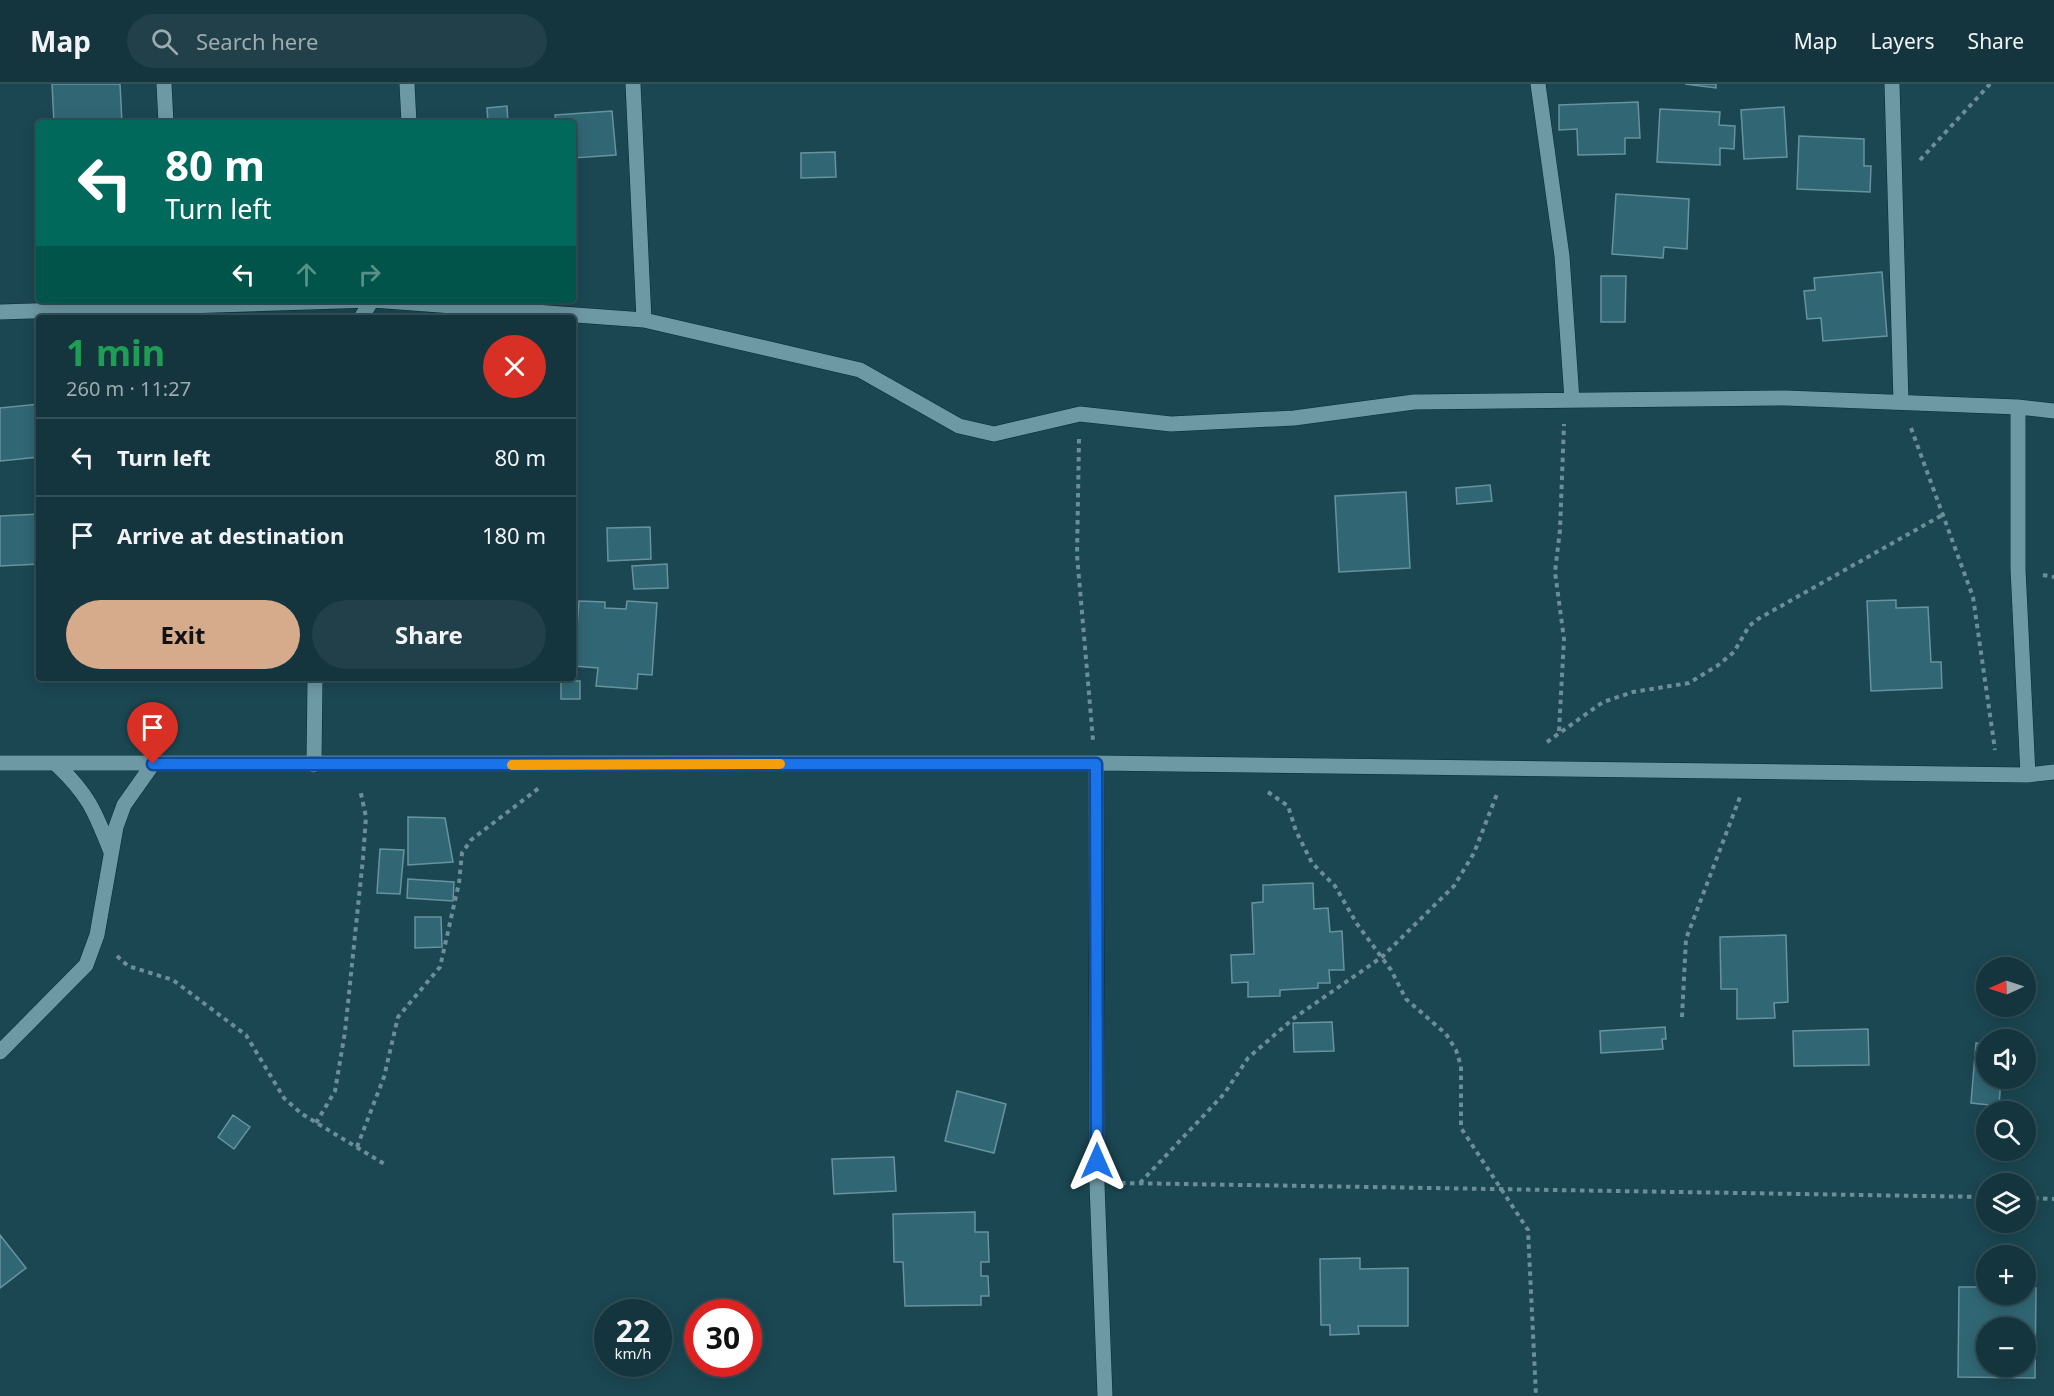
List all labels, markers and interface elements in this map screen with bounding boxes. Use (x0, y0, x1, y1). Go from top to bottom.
search box (127, 14, 547, 68)
text: Map (30, 22, 91, 60)
icon: search (148, 25, 181, 58)
text: Search here (196, 26, 318, 56)
text: Map (1794, 27, 1838, 55)
text: Layers (1871, 27, 1935, 55)
text: Share (1968, 27, 2024, 55)
text: 80 m (165, 136, 265, 193)
icon: left (66, 144, 144, 222)
text: Turn left (165, 190, 271, 227)
icon: left (227, 258, 260, 291)
icon: ahead (290, 258, 323, 291)
icon: right (353, 258, 386, 291)
text: 1 min (66, 328, 165, 377)
button: close (483, 335, 546, 398)
text: 260 m · 11:27 (66, 375, 191, 402)
icon: left (66, 441, 99, 474)
text: Turn left (117, 442, 211, 472)
text: 80 m (495, 442, 546, 472)
icon: arrive (66, 519, 99, 552)
text: Arrive at destination (117, 520, 344, 550)
text: 180 m (482, 520, 546, 550)
button: Exit (66, 600, 300, 669)
button: Share (312, 600, 546, 669)
pin (127, 702, 178, 764)
icon: arrive (136, 711, 169, 744)
north arrow (1976, 957, 2036, 1017)
map controls (1976, 957, 2036, 1377)
button: sound (1976, 1029, 2036, 1089)
button: search (1976, 1101, 2036, 1161)
position arrow (1065, 1129, 1129, 1193)
button: layers (1976, 1173, 2036, 1233)
button: + (1976, 1245, 2036, 1305)
speed limit sign: 30 (684, 1299, 762, 1377)
text: 22 (616, 1310, 650, 1351)
button: − (1976, 1317, 2036, 1377)
text: km/h (615, 1343, 651, 1363)

